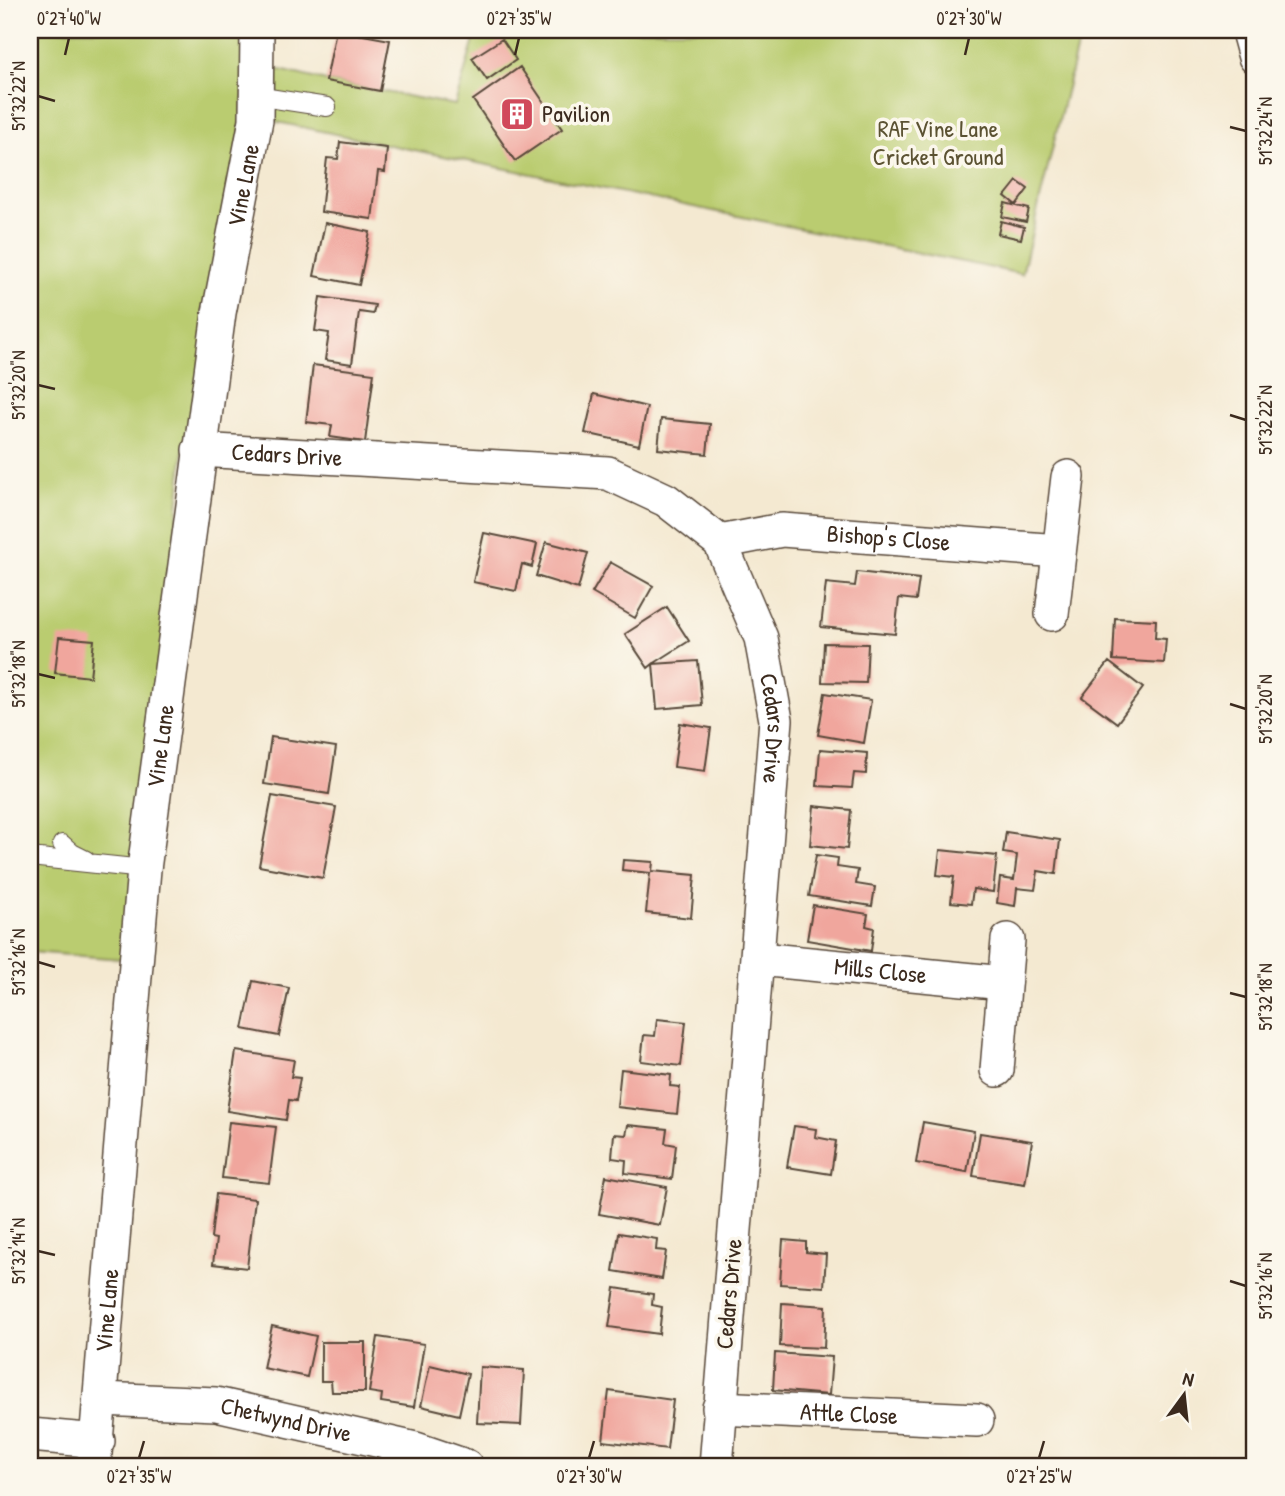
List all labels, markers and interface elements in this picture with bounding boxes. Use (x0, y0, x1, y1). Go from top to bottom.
text: 0°27'40"W (37, 6, 101, 31)
text: 0°27'35"W (487, 6, 551, 31)
text: 0°27'30"W (936, 6, 1002, 31)
text: 51°32'22"N (6, 61, 31, 131)
building icon: Pavilion (498, 95, 536, 133)
place label: Pavilion (542, 97, 610, 129)
text: 51°32'24"N (1253, 97, 1278, 165)
park label: RAF Vine Lane Cricket Ground (873, 112, 1003, 172)
street label: Vine Lane (219, 141, 266, 229)
text: 51°32'20"N (6, 350, 31, 420)
text: 51°32'22"N (1253, 385, 1278, 455)
street label: Cedars Drive (231, 435, 344, 473)
street label: Bishop's Close (826, 516, 952, 558)
text: 51°32'18"N (6, 640, 31, 708)
street label: Cedars Drive (753, 671, 793, 785)
text: 51°32'20"N (1253, 674, 1278, 744)
street label: Vine Lane (138, 702, 181, 790)
text: 51°32'16"N (6, 929, 31, 995)
street label: Mills Close (833, 949, 929, 990)
text: 51°32'18"N (1253, 963, 1278, 1031)
text: 51°32'14"N (6, 1218, 31, 1284)
street label: Cedars Drive (707, 1237, 749, 1350)
text: 51°32'16"N (1253, 1253, 1278, 1319)
street label: Vine Lane (87, 1267, 125, 1353)
north arrow (1148, 1360, 1218, 1430)
text: N (1180, 1365, 1197, 1392)
street label: Chetwynd Drive (218, 1389, 355, 1449)
street label: Attle Close (799, 1395, 899, 1431)
text: 0°27'35"W (107, 1464, 171, 1489)
text: 0°27'30"W (556, 1464, 622, 1489)
text: 0°27'25"W (1006, 1464, 1072, 1489)

